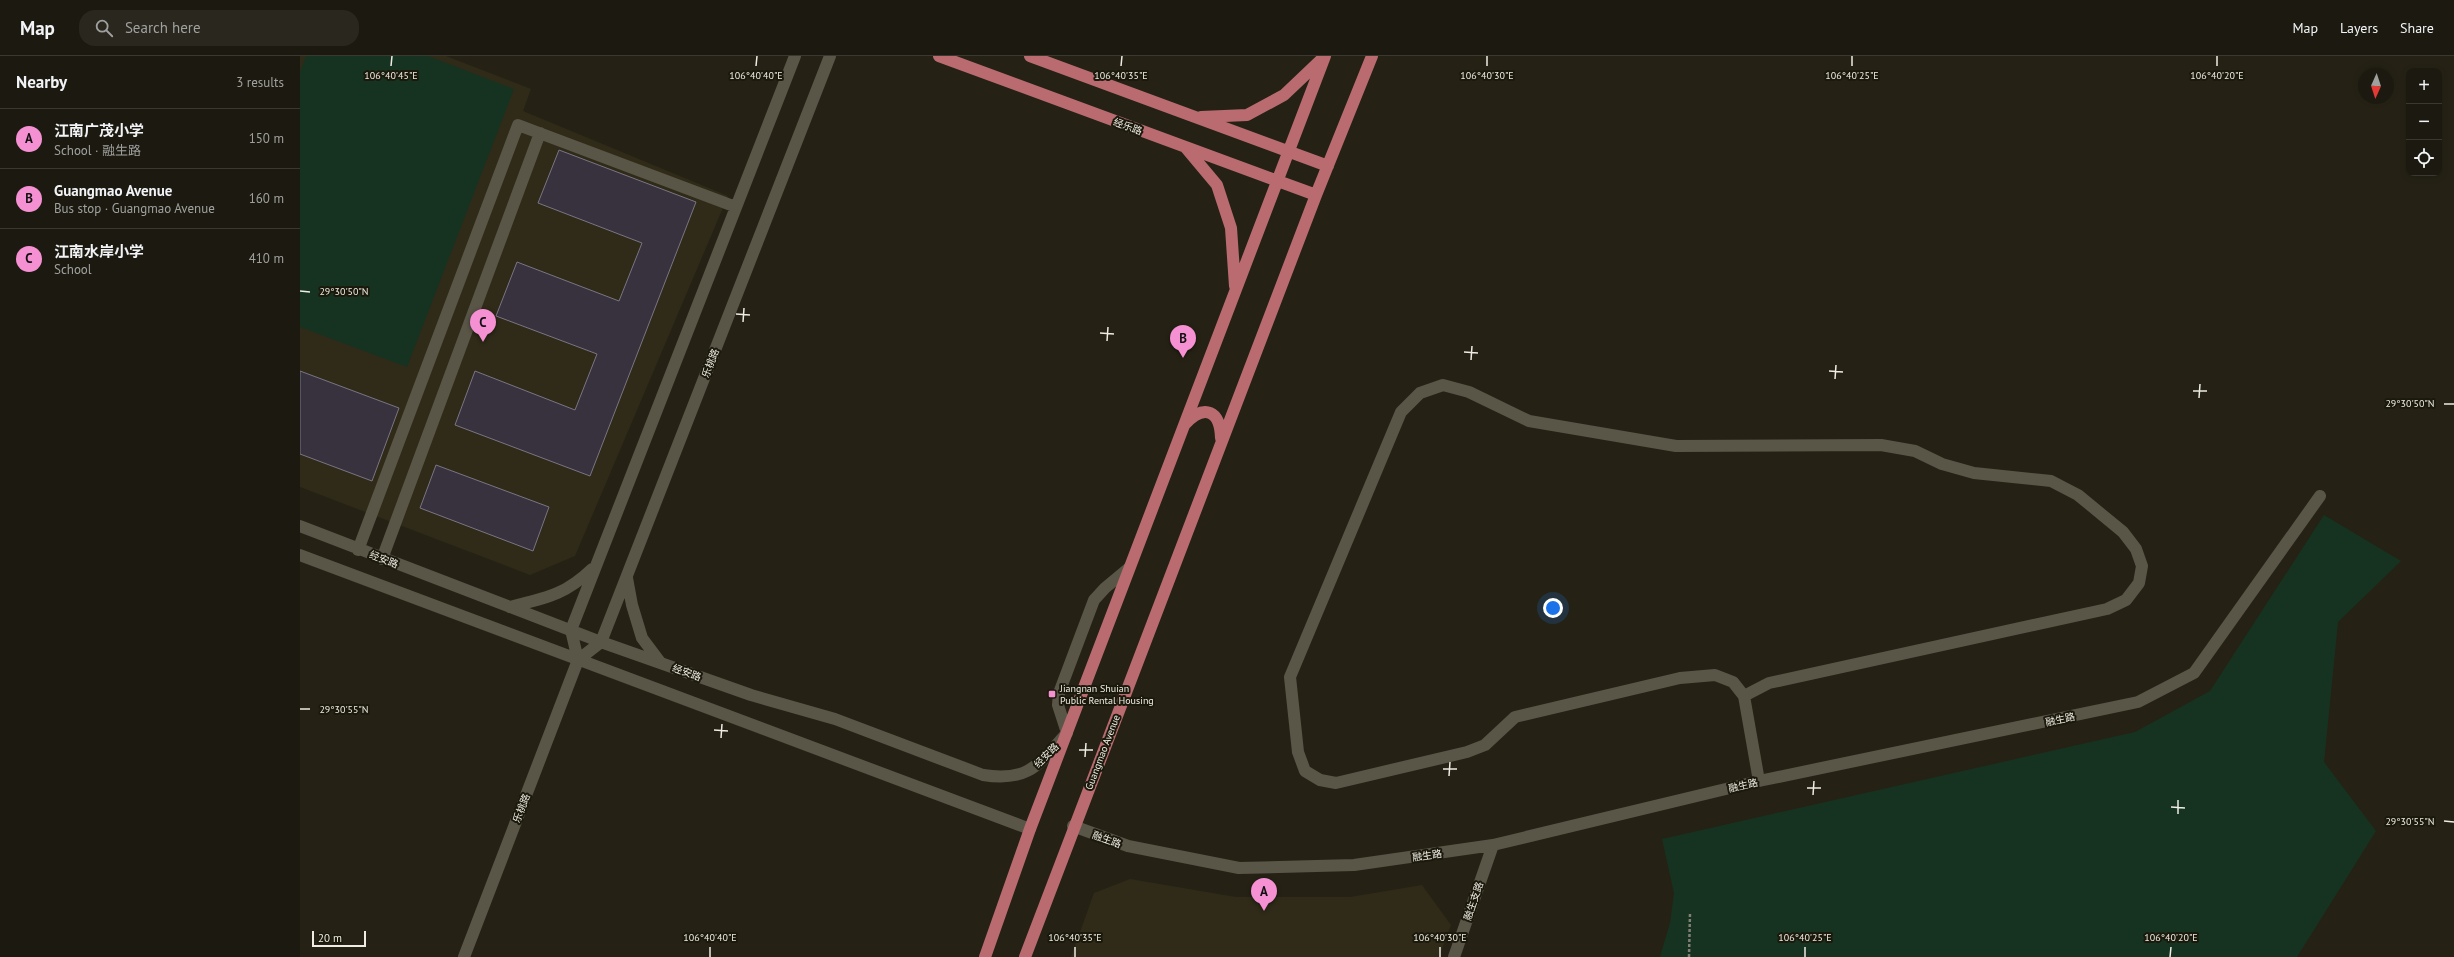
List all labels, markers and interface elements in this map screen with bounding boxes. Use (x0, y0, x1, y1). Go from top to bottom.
search box (79, 10, 359, 46)
text: Map (20, 16, 55, 40)
icon: search (93, 17, 115, 39)
text: Search here (125, 18, 201, 37)
text: Map (2292, 19, 2318, 37)
text: Layers (2340, 19, 2378, 37)
text: Share (2400, 19, 2434, 37)
north arrow (2358, 68, 2394, 104)
map controls (2406, 68, 2442, 176)
button: + (2406, 68, 2442, 104)
text: 106°40'45"E (364, 69, 418, 82)
text: 106°40'40"E (729, 69, 783, 82)
text: 106°40'35"E (1094, 69, 1148, 82)
text: 106°40'30"E (1460, 69, 1514, 82)
text: 106°40'25"E (1825, 69, 1879, 82)
text: 106°40'20"E (2190, 69, 2244, 82)
text: Nearby (16, 71, 67, 93)
text: 3 results (236, 74, 284, 91)
button: − (2406, 104, 2442, 140)
street label: 经乐路 (1112, 115, 1144, 138)
text: 江南广茂小学 (54, 121, 144, 140)
text: A (25, 130, 33, 147)
text: 150 m (249, 130, 284, 147)
button: locate (2406, 140, 2442, 176)
text: School · 融生路 (54, 142, 141, 159)
text: Guangmao Avenue (54, 181, 172, 200)
text: B (25, 190, 33, 207)
text: 160 m (249, 190, 284, 207)
text: Bus stop · Guangmao Avenue (54, 200, 215, 217)
text: 江南水岸小学 (54, 242, 144, 261)
text: C (25, 250, 33, 267)
text: 410 m (249, 250, 284, 267)
text: School (54, 261, 92, 278)
text: 29°30'50"N (319, 285, 369, 298)
pin: C (470, 309, 496, 342)
pin: B (1170, 325, 1196, 358)
street label: 乐桃路 (699, 347, 722, 380)
text: 29°30'50"N (2385, 397, 2435, 410)
street label: 经安路 (367, 548, 400, 571)
your location (1543, 598, 1563, 618)
street label: 经安路 (671, 661, 703, 684)
place label: Jiangnan Shuian Public Rental Housing (1059, 682, 1154, 707)
marker: Jiangnan Shuian Public Rental Housing (1047, 689, 1057, 699)
text: 29°30'55"N (319, 703, 369, 716)
street label: 融生路 (2044, 710, 2076, 729)
street label: Guangmao Avenue (1082, 713, 1123, 792)
street label: 经安路 (1031, 740, 1062, 771)
street label: 融生路 (1727, 776, 1759, 795)
street label: 乐桃路 (510, 792, 533, 825)
text: 29°30'55"N (2385, 815, 2435, 828)
street label: 融生路 (1091, 828, 1123, 851)
street label: 融生路 (1411, 847, 1443, 864)
pin: A (1251, 878, 1277, 911)
street label: 融生支路 (1461, 880, 1486, 922)
scale bar (312, 929, 366, 948)
text: 20 m (318, 931, 342, 945)
text: 106°40'40"E (683, 931, 737, 944)
text: 106°40'35"E (1048, 931, 1102, 944)
text: 106°40'30"E (1413, 931, 1467, 944)
text: 106°40'25"E (1778, 931, 1832, 944)
text: 106°40'20"E (2144, 931, 2198, 944)

